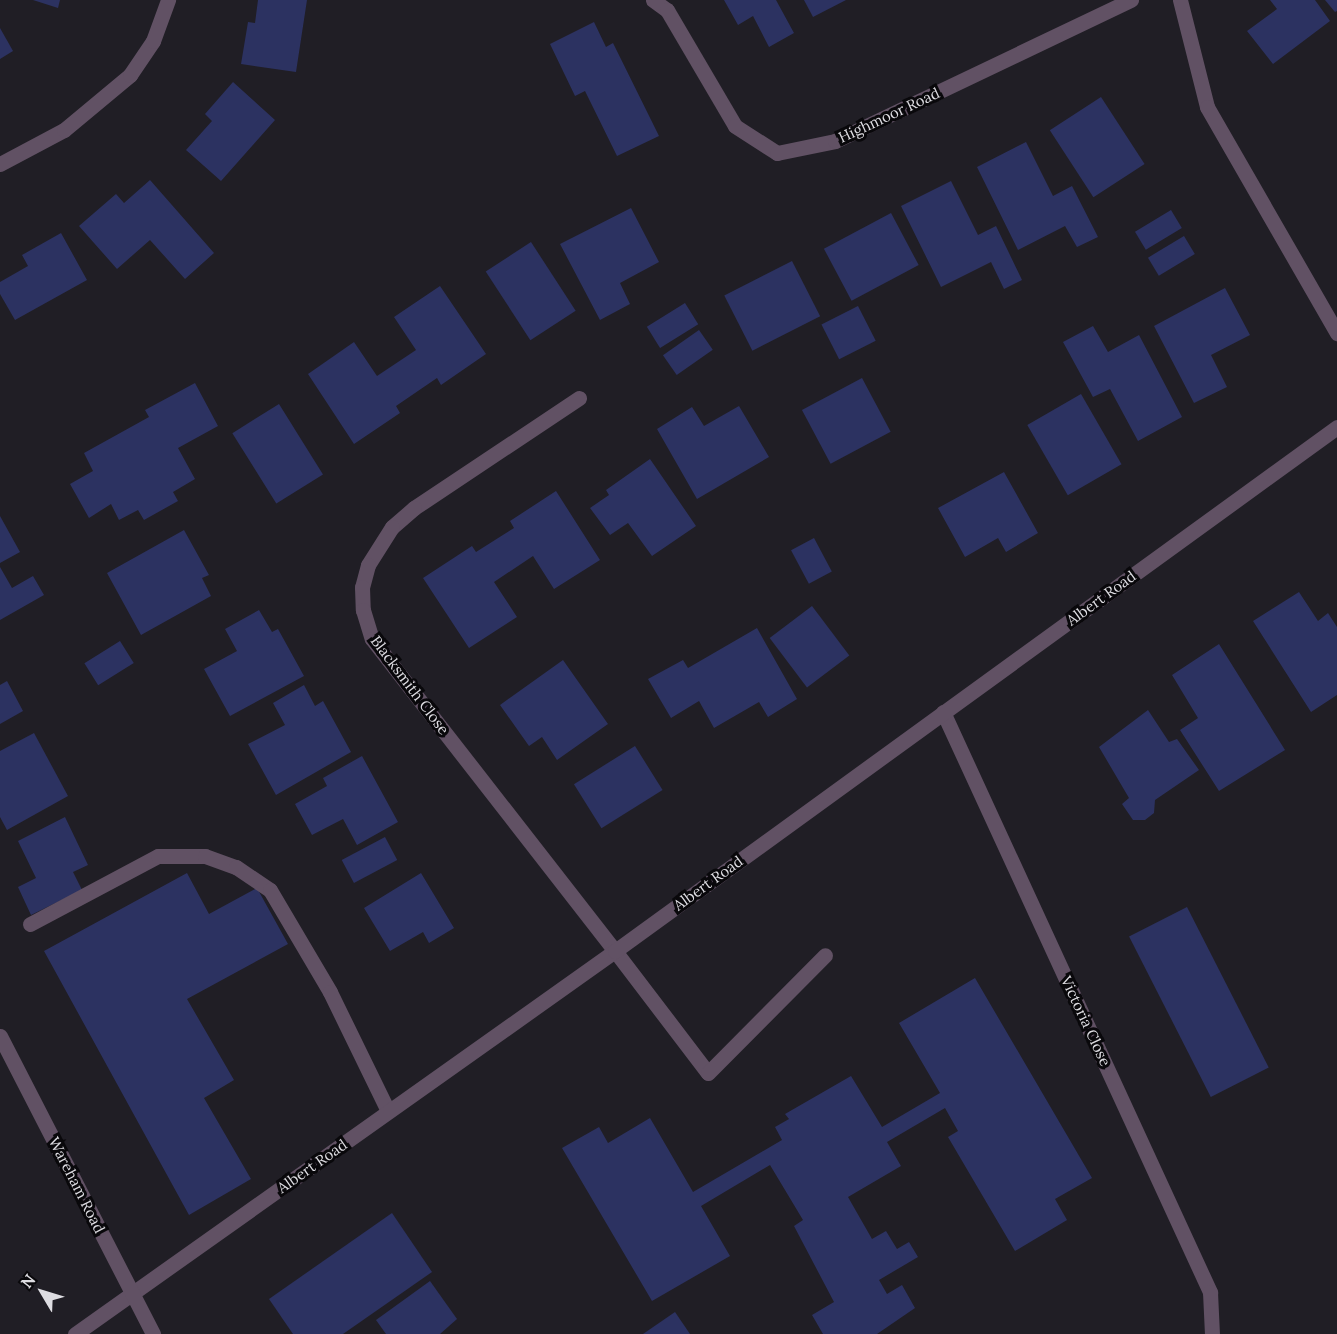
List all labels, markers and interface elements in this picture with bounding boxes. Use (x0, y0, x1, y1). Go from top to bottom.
street label: Highmoor Road (836, 84, 942, 146)
street label: Albert Road (1063, 567, 1139, 629)
street label: Blacksmith Close (367, 632, 453, 738)
street label: Albert Road (670, 852, 746, 914)
street label: Victoria Close (1057, 973, 1115, 1069)
street label: Wareham Road (45, 1134, 109, 1236)
street label: Albert Road (273, 1135, 351, 1197)
north arrow (12, 1262, 72, 1322)
text: N (16, 1270, 40, 1292)

